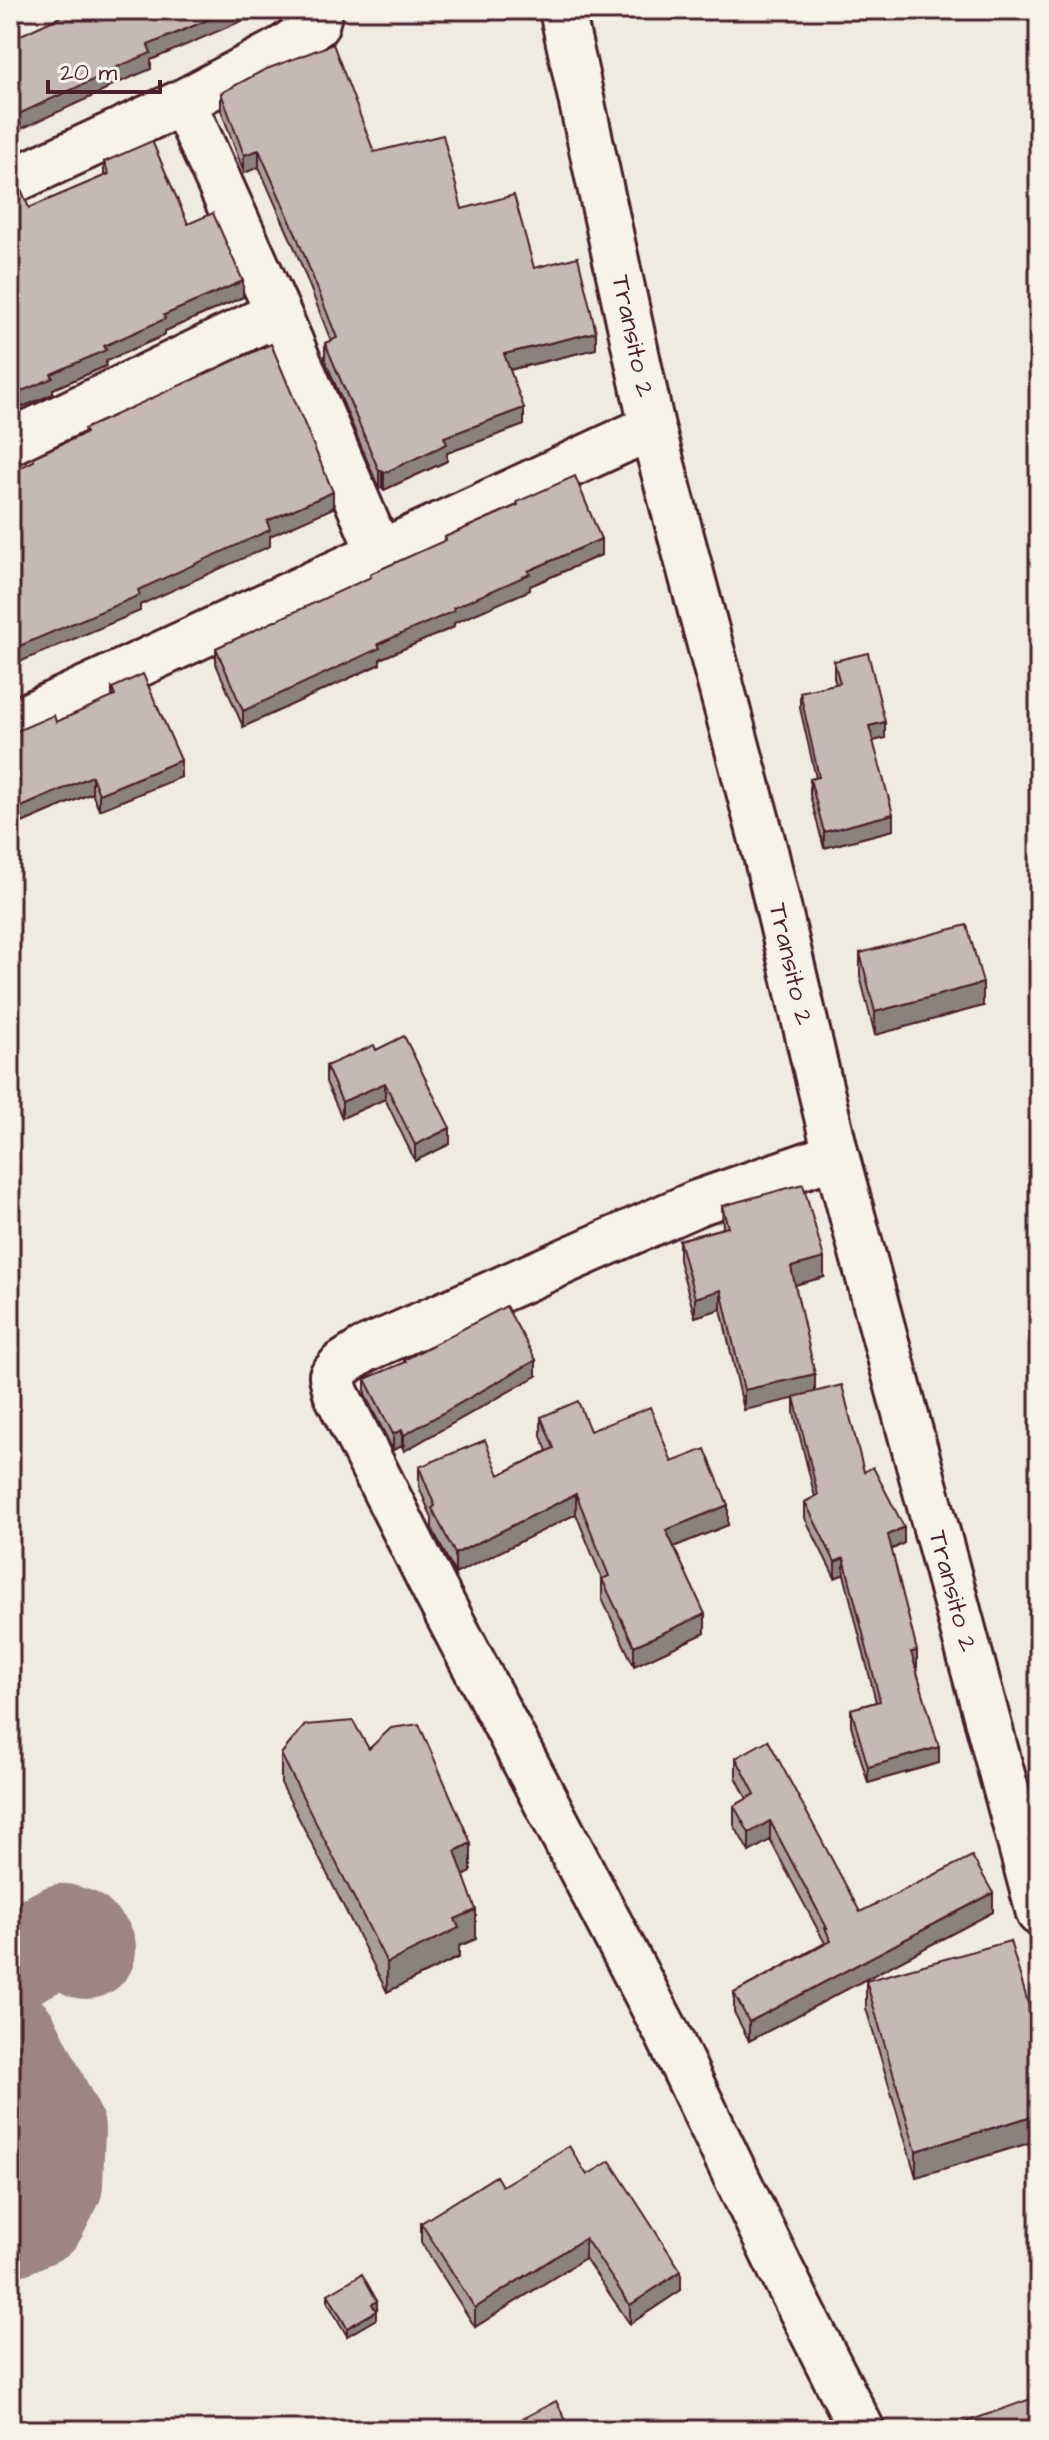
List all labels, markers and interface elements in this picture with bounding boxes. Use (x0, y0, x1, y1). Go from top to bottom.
scale bar (48, 44, 160, 94)
text: 20 m (60, 56, 117, 90)
street label: Transito 2 (602, 272, 664, 401)
street label: Transito 2 (759, 899, 823, 1029)
street label: Transito 2 (920, 1526, 986, 1656)

